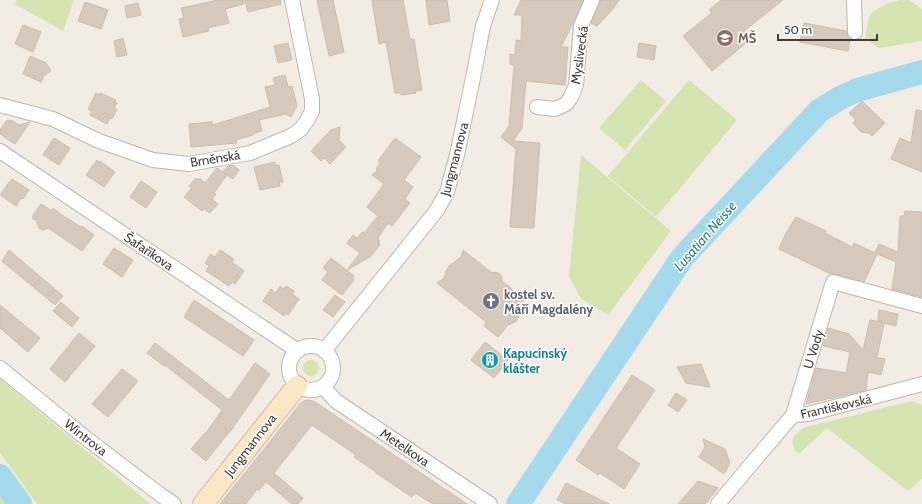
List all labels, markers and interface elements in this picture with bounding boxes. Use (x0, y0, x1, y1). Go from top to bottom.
scale bar (778, 16, 877, 42)
text: 50 m (784, 22, 812, 37)
street label: Myslivecká (567, 24, 591, 85)
school or university icon: MŠ (715, 28, 735, 48)
place label: MŠ (738, 29, 757, 46)
street label: Jungmannova (436, 120, 472, 199)
street label: Brněnská (189, 146, 242, 170)
water label: Lusatian Neisse (670, 197, 741, 275)
street label: Šafaříkova (121, 228, 178, 274)
place label: kostel sv. Máří Magdalény (504, 286, 593, 317)
church icon: kostel sv. Máří Magdalény (481, 291, 501, 311)
street label: U Vody (799, 327, 827, 371)
place label: Kapucínský klášter (503, 345, 567, 376)
building icon: Kapucínský klášter (480, 350, 500, 370)
street label: Františkovská (799, 390, 874, 422)
street label: Jungmannova (220, 410, 280, 480)
street label: Wintrova (61, 415, 111, 459)
street label: Metelkova (377, 425, 433, 470)

